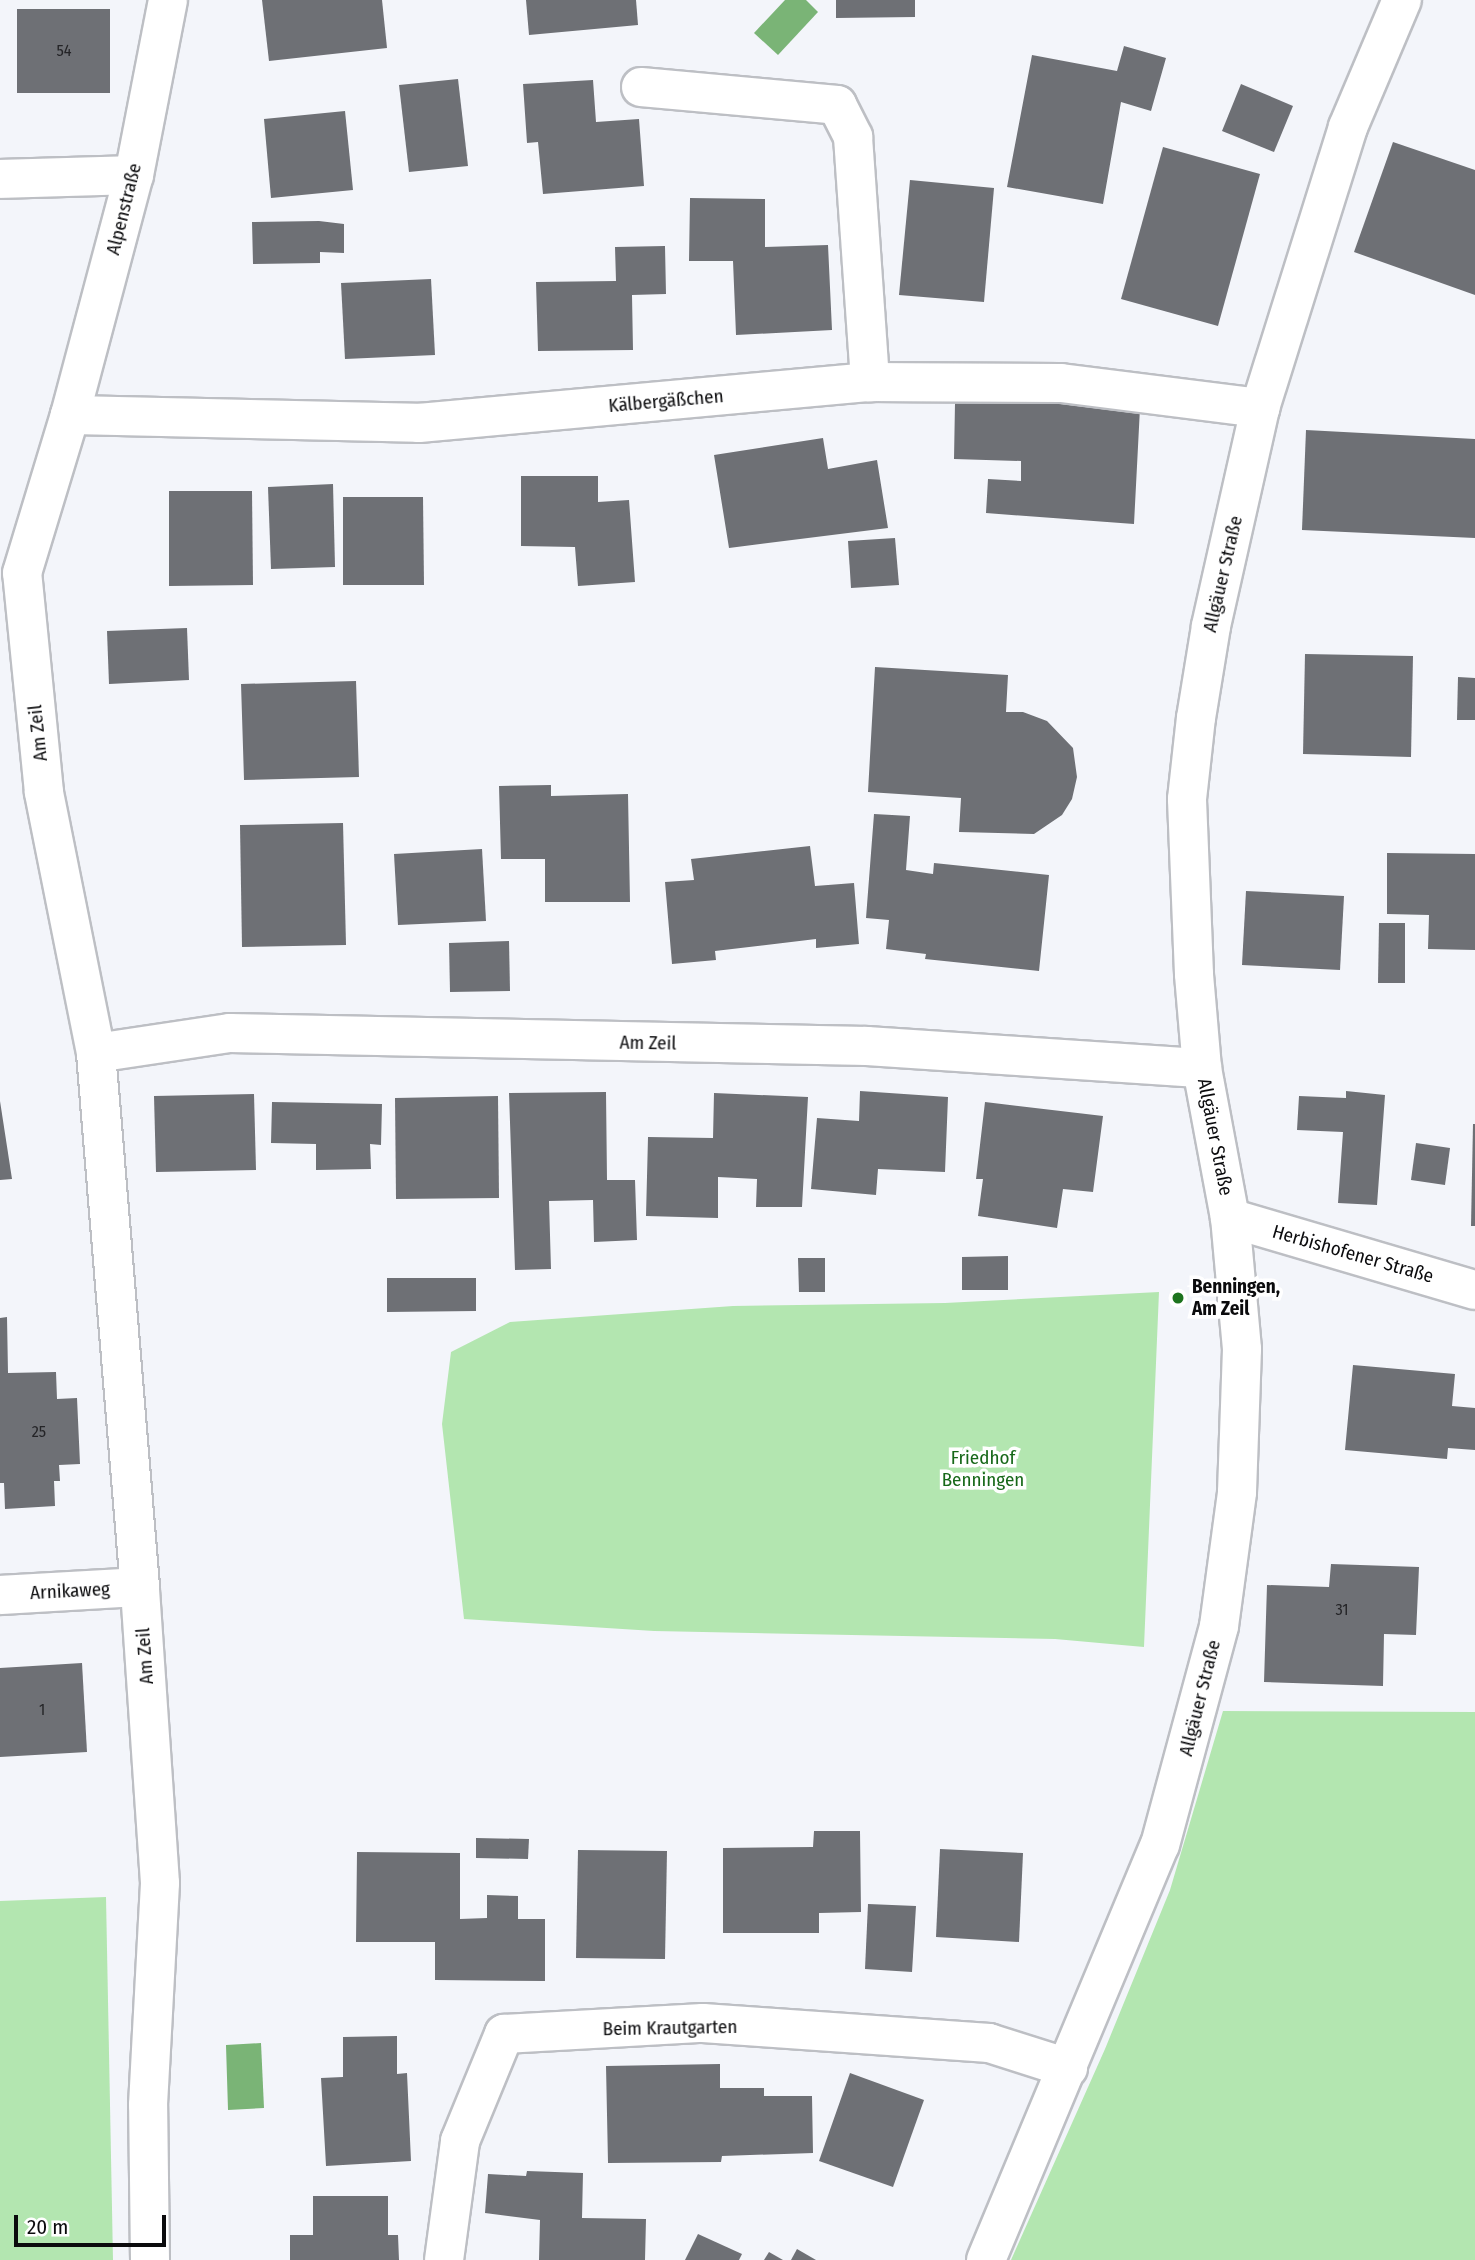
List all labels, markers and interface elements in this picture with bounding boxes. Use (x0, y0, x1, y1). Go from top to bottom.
house number: 54 (56, 41, 72, 61)
street label: Alpenstraße (102, 161, 146, 257)
street label: Kälbergäßchen (607, 385, 725, 417)
street label: Allgäuer Straße (1199, 514, 1247, 634)
street label: Am Zeil (24, 704, 52, 762)
street label: Am Zeil (619, 1031, 677, 1055)
street label: Allgäuer Straße (1192, 1076, 1238, 1198)
street label: Herbishofener Straße (1270, 1220, 1436, 1288)
place label: Benningen, Am Zeil (1192, 1276, 1280, 1320)
marker: Benningen, Am Zeil (1170, 1290, 1186, 1306)
house number: 25 (32, 1422, 46, 1442)
park label: Friedhof Benningen (942, 1447, 1024, 1491)
street label: Arnikaweg (29, 1578, 111, 1604)
house number: 31 (1335, 1600, 1349, 1620)
street label: Am Zeil (132, 1627, 158, 1685)
street label: Allgäuer Straße (1175, 1638, 1225, 1758)
house number: 1 (39, 1700, 45, 1720)
street label: Beim Krautgarten (602, 2015, 738, 2041)
scale bar (18, 2200, 170, 2244)
text: 20 m (27, 2214, 68, 2240)

